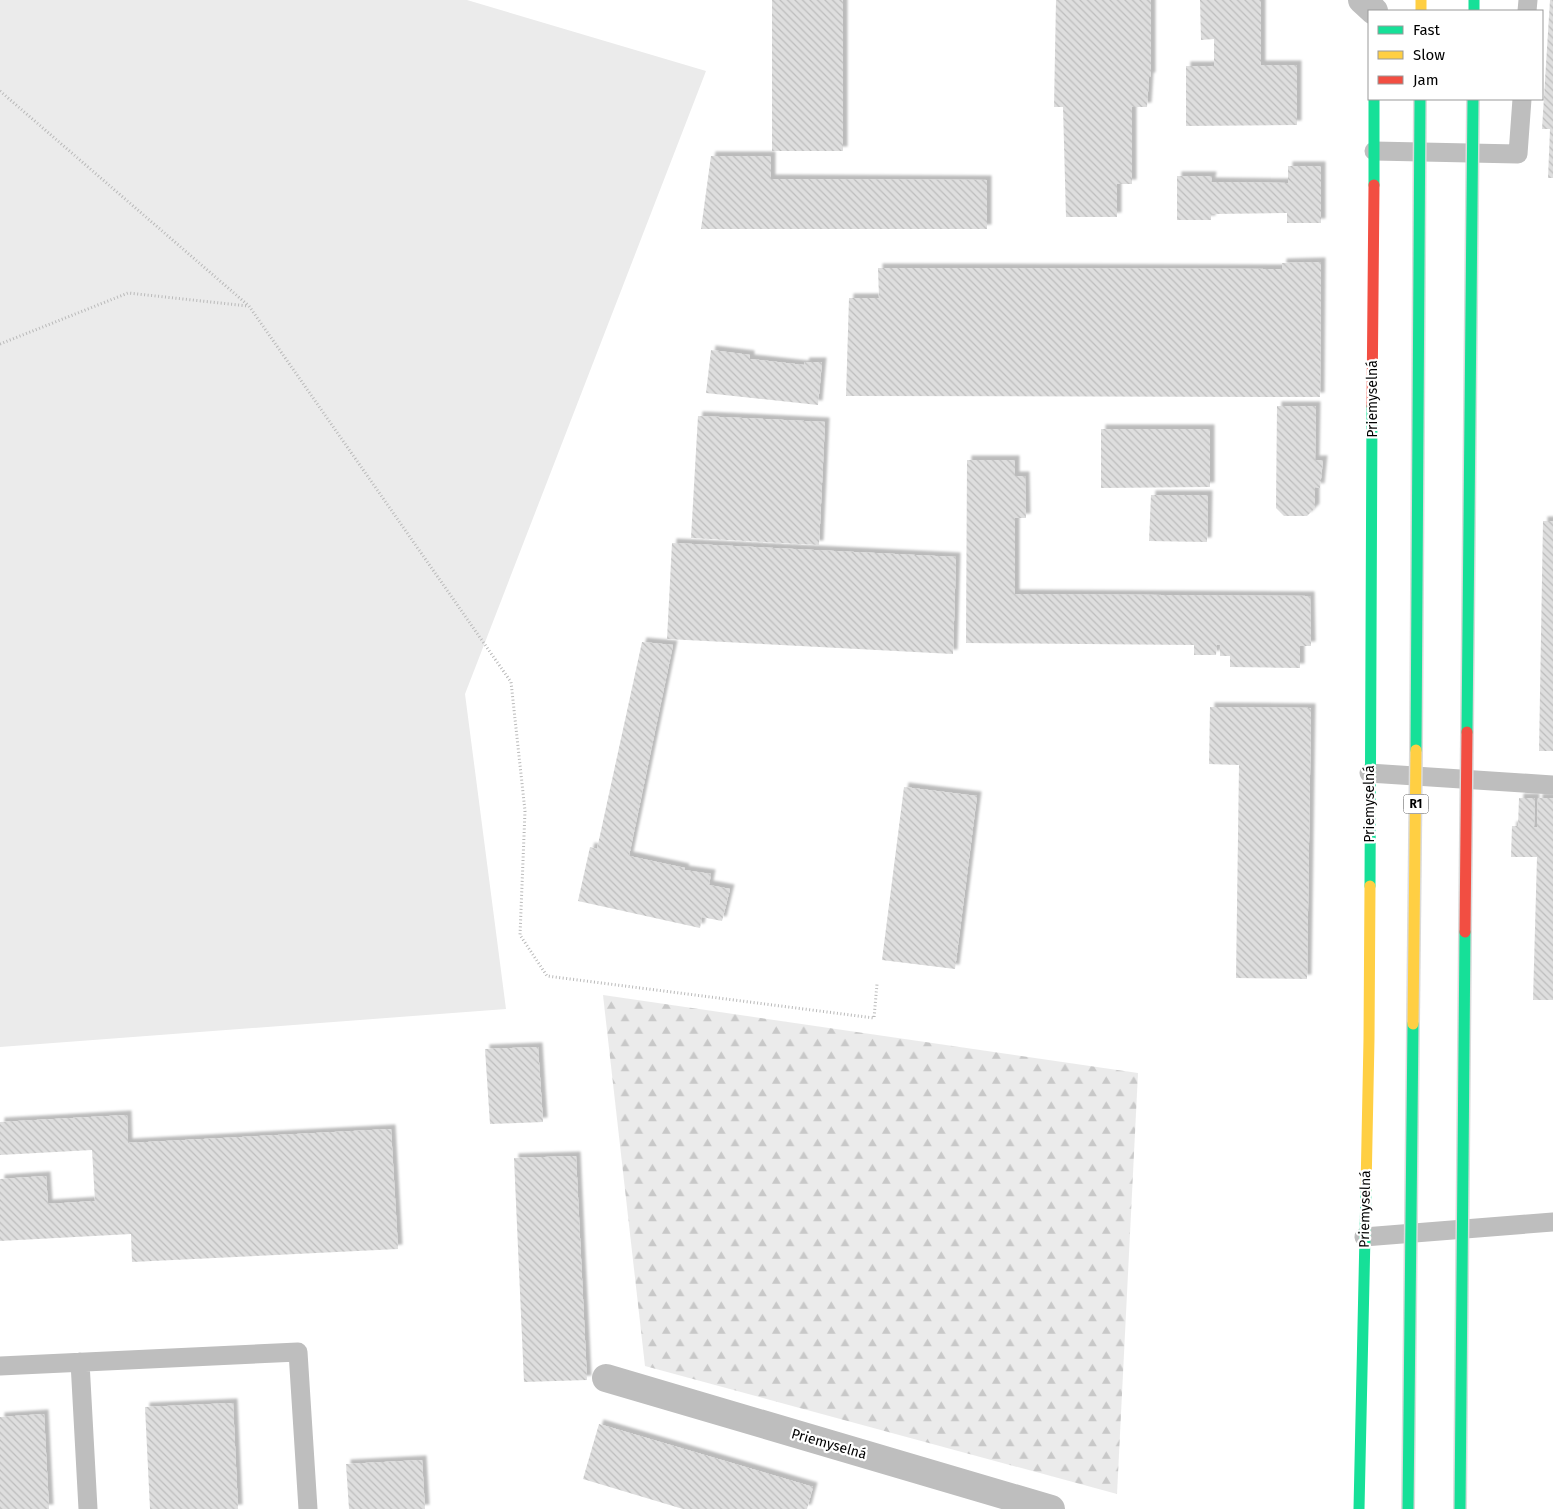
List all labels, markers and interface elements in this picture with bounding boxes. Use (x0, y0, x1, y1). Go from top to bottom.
legend (1368, 10, 1543, 100)
text: Fast (1413, 21, 1440, 39)
text: Slow (1413, 46, 1445, 64)
text: Jam (1413, 71, 1439, 89)
street label: Priemyselná (1364, 360, 1381, 438)
street label: Priemyselná (1361, 765, 1378, 843)
road number: R1 (1404, 794, 1428, 814)
street label: Priemyselná (1356, 1170, 1374, 1248)
street label: Priemyselná (789, 1425, 869, 1463)

